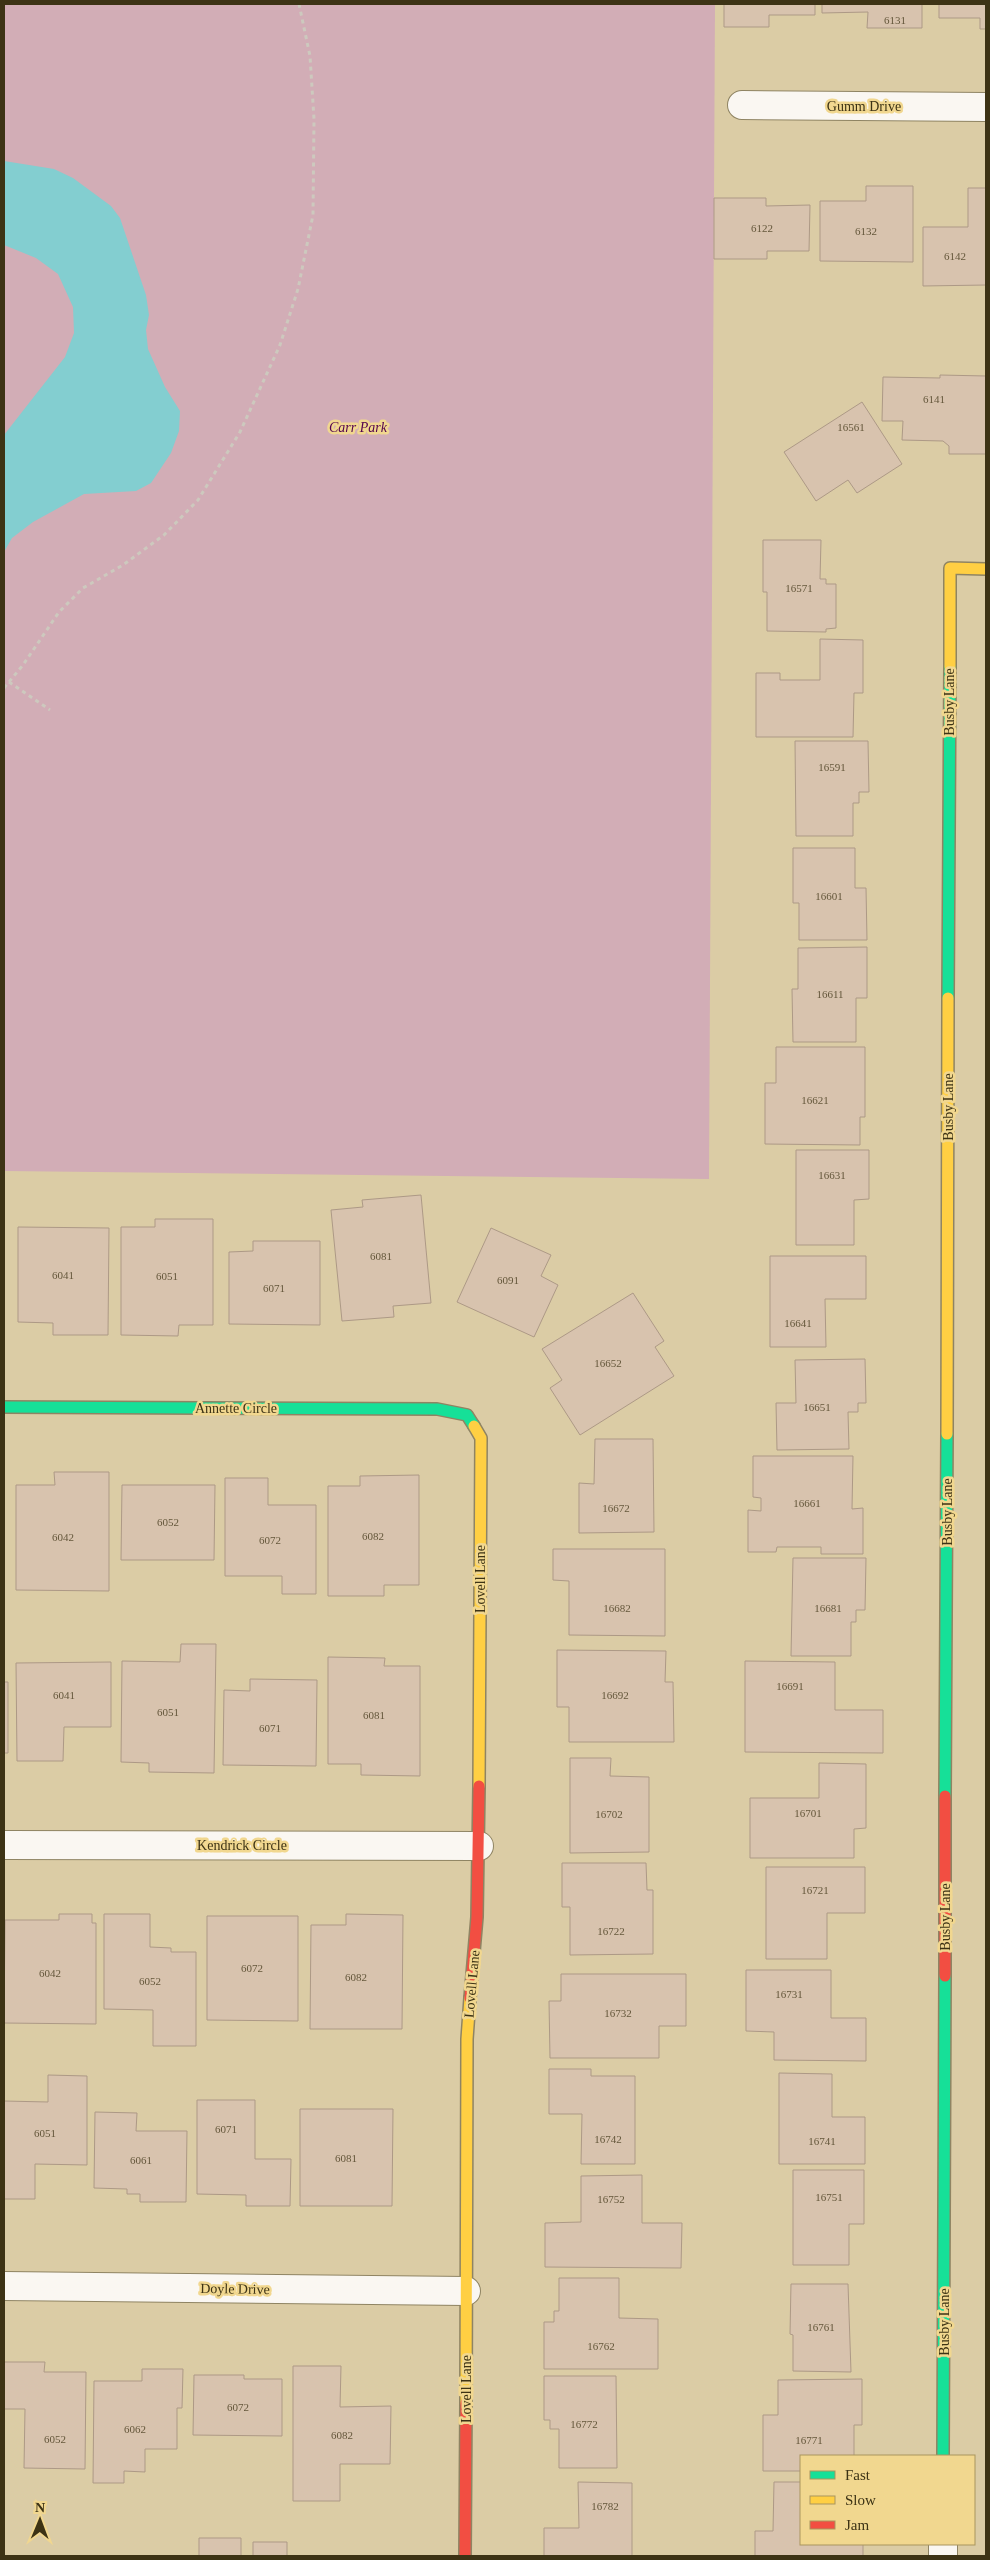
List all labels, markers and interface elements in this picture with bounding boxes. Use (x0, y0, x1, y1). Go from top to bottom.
house number: 6131 (884, 14, 906, 26)
street label: Gumm Drive (827, 99, 901, 114)
house number: 6122 (751, 222, 773, 234)
house number: 6132 (855, 225, 877, 237)
house number: 6142 (944, 250, 966, 262)
house number: 6141 (923, 393, 945, 405)
park label: Carr Park (329, 420, 388, 435)
house number: 16561 (837, 421, 865, 433)
house number: 16571 (785, 582, 813, 594)
street label: Busby Lane (942, 668, 957, 736)
house number: 16591 (818, 761, 846, 773)
house number: 16601 (815, 890, 843, 902)
house number: 16611 (816, 988, 844, 1000)
street label: Busby Lane (941, 1073, 956, 1141)
house number: 16621 (801, 1094, 829, 1106)
house number: 16631 (818, 1169, 846, 1181)
house number: 6081 (370, 1250, 392, 1262)
house number: 6041 (52, 1269, 74, 1281)
house number: 6051 (156, 1270, 178, 1282)
house number: 6091 (497, 1274, 519, 1286)
house number: 6071 (263, 1282, 285, 1294)
house number: 16641 (784, 1317, 812, 1329)
house number: 16652 (594, 1357, 622, 1369)
street label: Annette Circle (195, 1401, 277, 1416)
house number: 16651 (803, 1401, 831, 1413)
street label: Busby Lane (940, 1478, 955, 1546)
house number: 16661 (793, 1497, 821, 1509)
house number: 16672 (602, 1502, 630, 1514)
house number: 6052 (157, 1516, 179, 1528)
house number: 6082 (362, 1530, 384, 1542)
house number: 6042 (52, 1531, 74, 1543)
house number: 6072 (259, 1534, 281, 1546)
street label: Lovell Lane (473, 1545, 488, 1613)
house number: 16682 (603, 1602, 631, 1614)
house number: 16681 (814, 1602, 842, 1614)
house number: 16691 (776, 1680, 804, 1692)
house number: 6041 (53, 1689, 75, 1701)
house number: 16692 (601, 1689, 629, 1701)
house number: 6051 (157, 1706, 179, 1718)
house number: 6081 (363, 1709, 385, 1721)
house number: 6071 (259, 1722, 281, 1734)
house number: 16701 (794, 1807, 822, 1819)
house number: 16702 (595, 1808, 623, 1820)
street label: Kendrick Circle (197, 1838, 287, 1853)
street label: Busby Lane (938, 1883, 953, 1951)
house number: 16721 (801, 1884, 829, 1896)
house number: 16722 (597, 1925, 625, 1937)
street label: Lovell Lane (462, 1949, 482, 2019)
house number: 6072 (241, 1962, 263, 1974)
house number: 6042 (39, 1967, 61, 1979)
house number: 6082 (345, 1971, 367, 1983)
house number: 6052 (139, 1975, 161, 1987)
house number: 16731 (775, 1988, 803, 2000)
house number: 16732 (604, 2007, 632, 2019)
house number: 6071 (215, 2123, 237, 2135)
house number: 6051 (34, 2127, 56, 2139)
house number: 16742 (594, 2133, 622, 2145)
house number: 16741 (808, 2135, 836, 2147)
house number: 6081 (335, 2152, 357, 2164)
house number: 6061 (130, 2154, 152, 2166)
house number: 16751 (815, 2191, 843, 2203)
house number: 16752 (597, 2193, 625, 2205)
street label: Doyle Drive (200, 2281, 270, 2297)
street label: Busby Lane (937, 2288, 952, 2356)
house number: 16761 (807, 2321, 835, 2333)
house number: 16762 (587, 2340, 615, 2352)
street label: Lovell Lane (459, 2355, 474, 2423)
house number: 6072 (227, 2401, 249, 2413)
house number: 16772 (570, 2418, 598, 2430)
house number: 6062 (124, 2423, 146, 2435)
house number: 6082 (331, 2429, 353, 2441)
house number: 6052 (44, 2433, 66, 2445)
house number: 16771 (795, 2434, 823, 2446)
legend (800, 2455, 975, 2545)
text: Fast (845, 2467, 871, 2483)
text: Slow (845, 2492, 876, 2508)
north arrow (15, 2495, 65, 2545)
text: N (35, 2500, 45, 2515)
house number: 16782 (591, 2500, 619, 2512)
text: Jam (845, 2517, 869, 2533)

